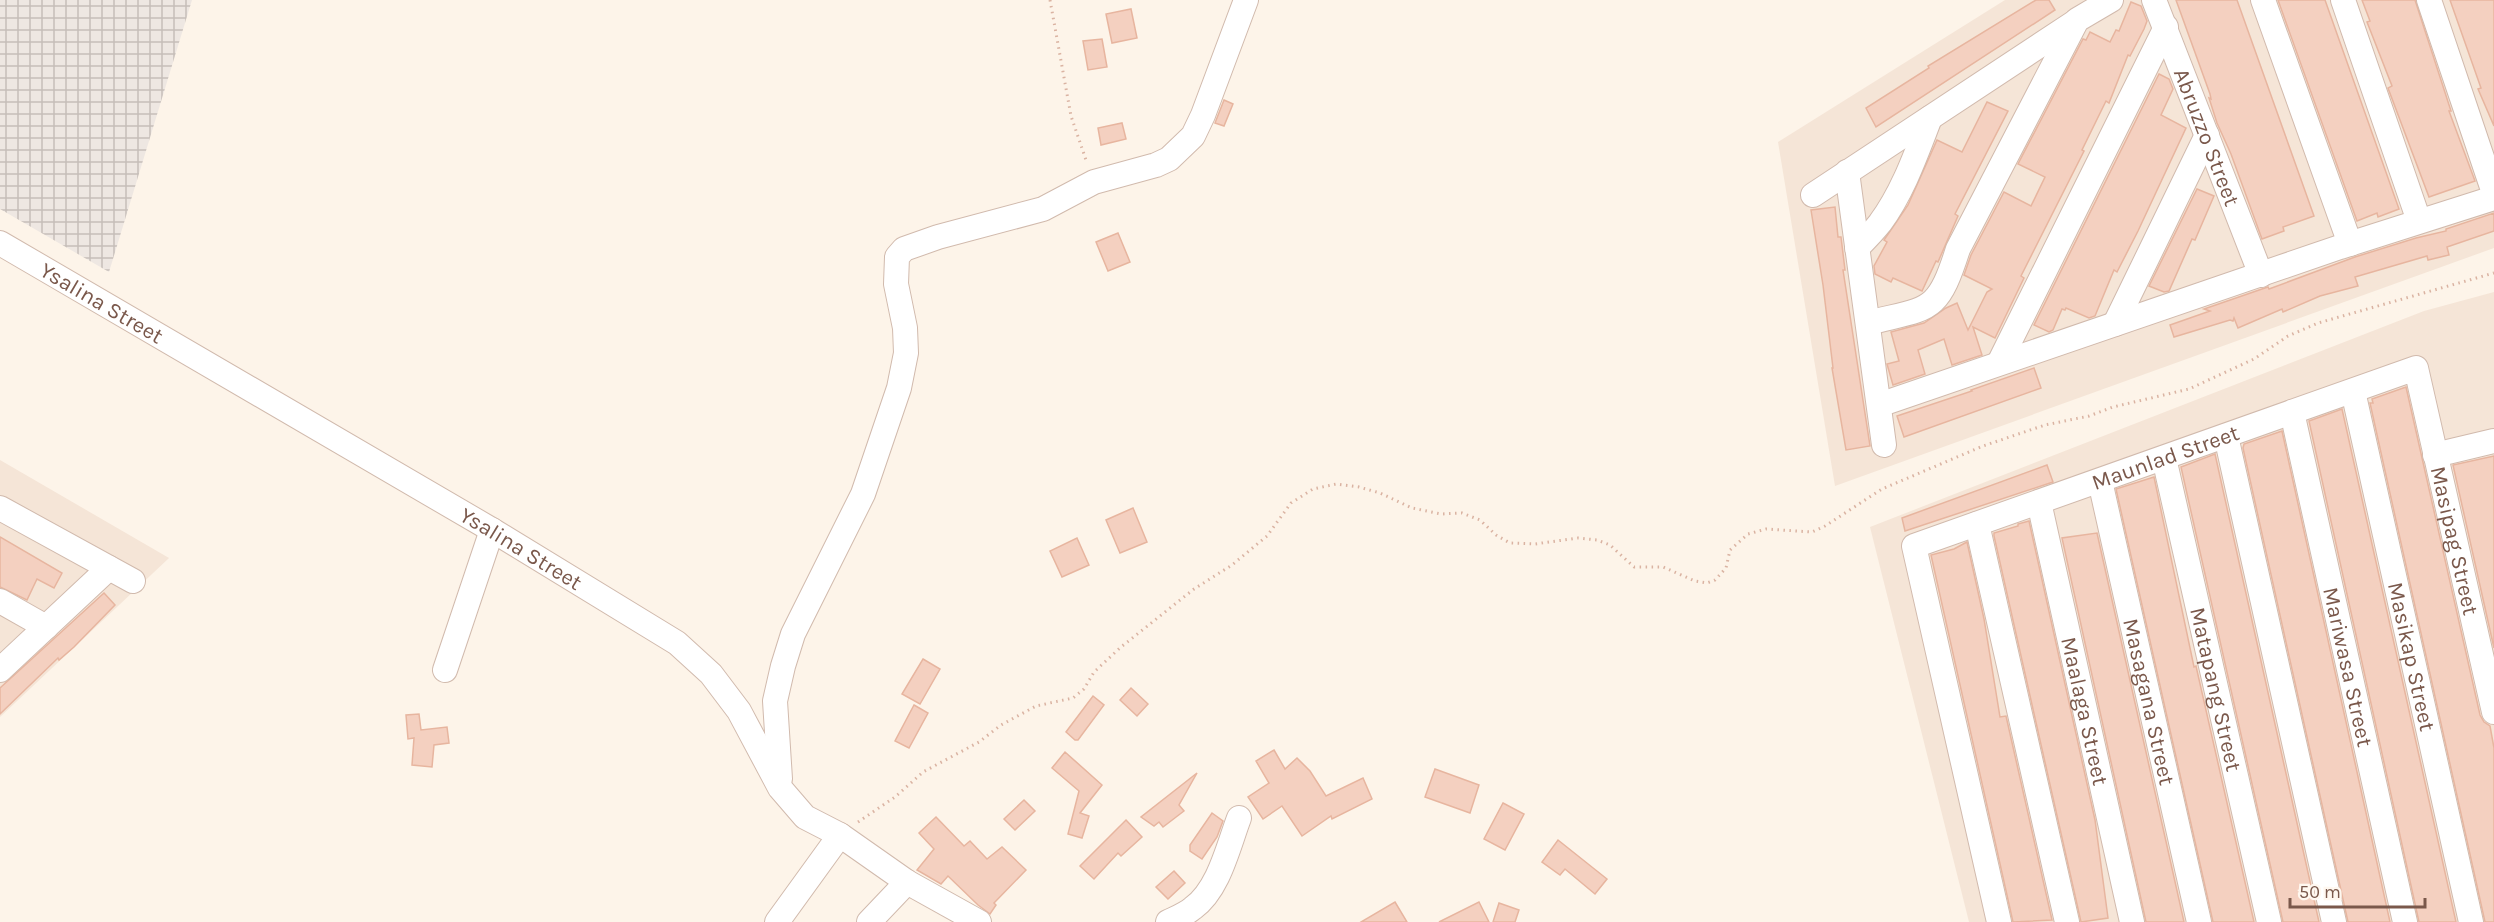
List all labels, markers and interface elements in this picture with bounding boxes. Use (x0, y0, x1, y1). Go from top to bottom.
street label: Abruzzo Street (2168, 65, 2245, 210)
street label: Ysalina Street (35, 257, 168, 349)
street label: Maunlad Street (2088, 420, 2243, 496)
street label: Masipag Street (2425, 464, 2484, 618)
street label: Ysalina Street (455, 502, 587, 596)
street label: Masikap Street (2382, 580, 2440, 734)
street label: Mariwasa Street (2317, 585, 2378, 749)
street label: Matapang Street (2184, 605, 2247, 774)
street label: Masagana Street (2117, 616, 2180, 788)
street label: Maalaga Street (2055, 634, 2113, 788)
scale bar (2290, 871, 2425, 909)
text: 50 m (2299, 881, 2341, 903)

